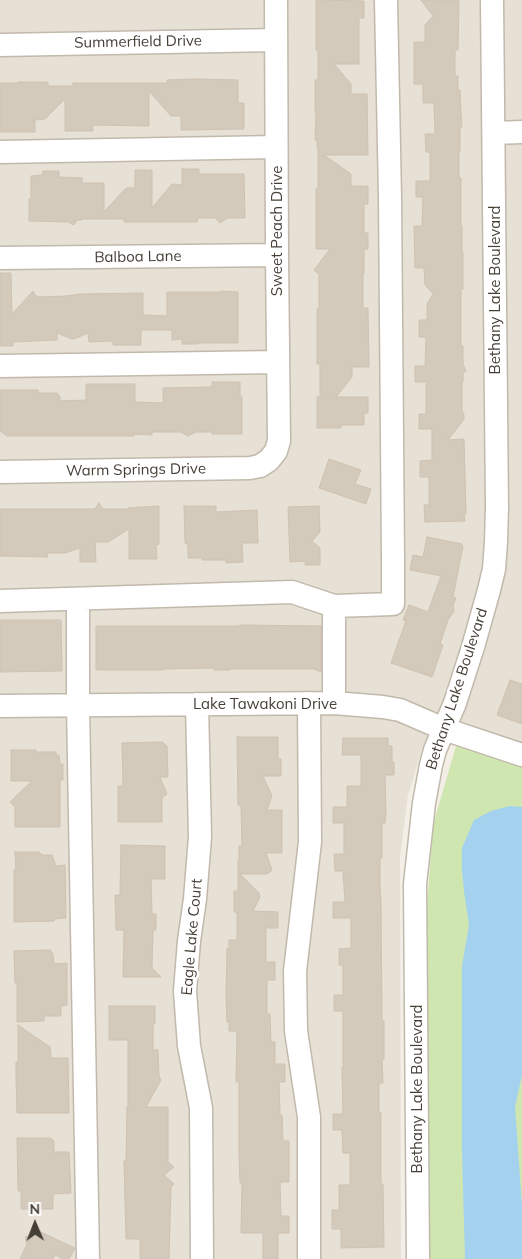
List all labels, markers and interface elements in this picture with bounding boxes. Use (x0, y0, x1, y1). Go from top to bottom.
street label: Summerfield Drive (74, 32, 202, 52)
street label: Sweet Peach Drive (268, 166, 286, 296)
street label: Bethany Lake Boulevard (486, 206, 504, 374)
street label: Balboa Lane (94, 247, 182, 267)
street label: Warm Springs Drive (66, 460, 206, 480)
street label: Bethany Lake Boulevard (422, 606, 492, 772)
street label: Lake Tawakoni Drive (193, 695, 337, 713)
street label: Eagle Lake Court (178, 878, 206, 996)
street label: Bethany Lake Boulevard (408, 1005, 426, 1173)
north arrow (10, 1199, 60, 1249)
text: N (29, 1200, 40, 1218)

